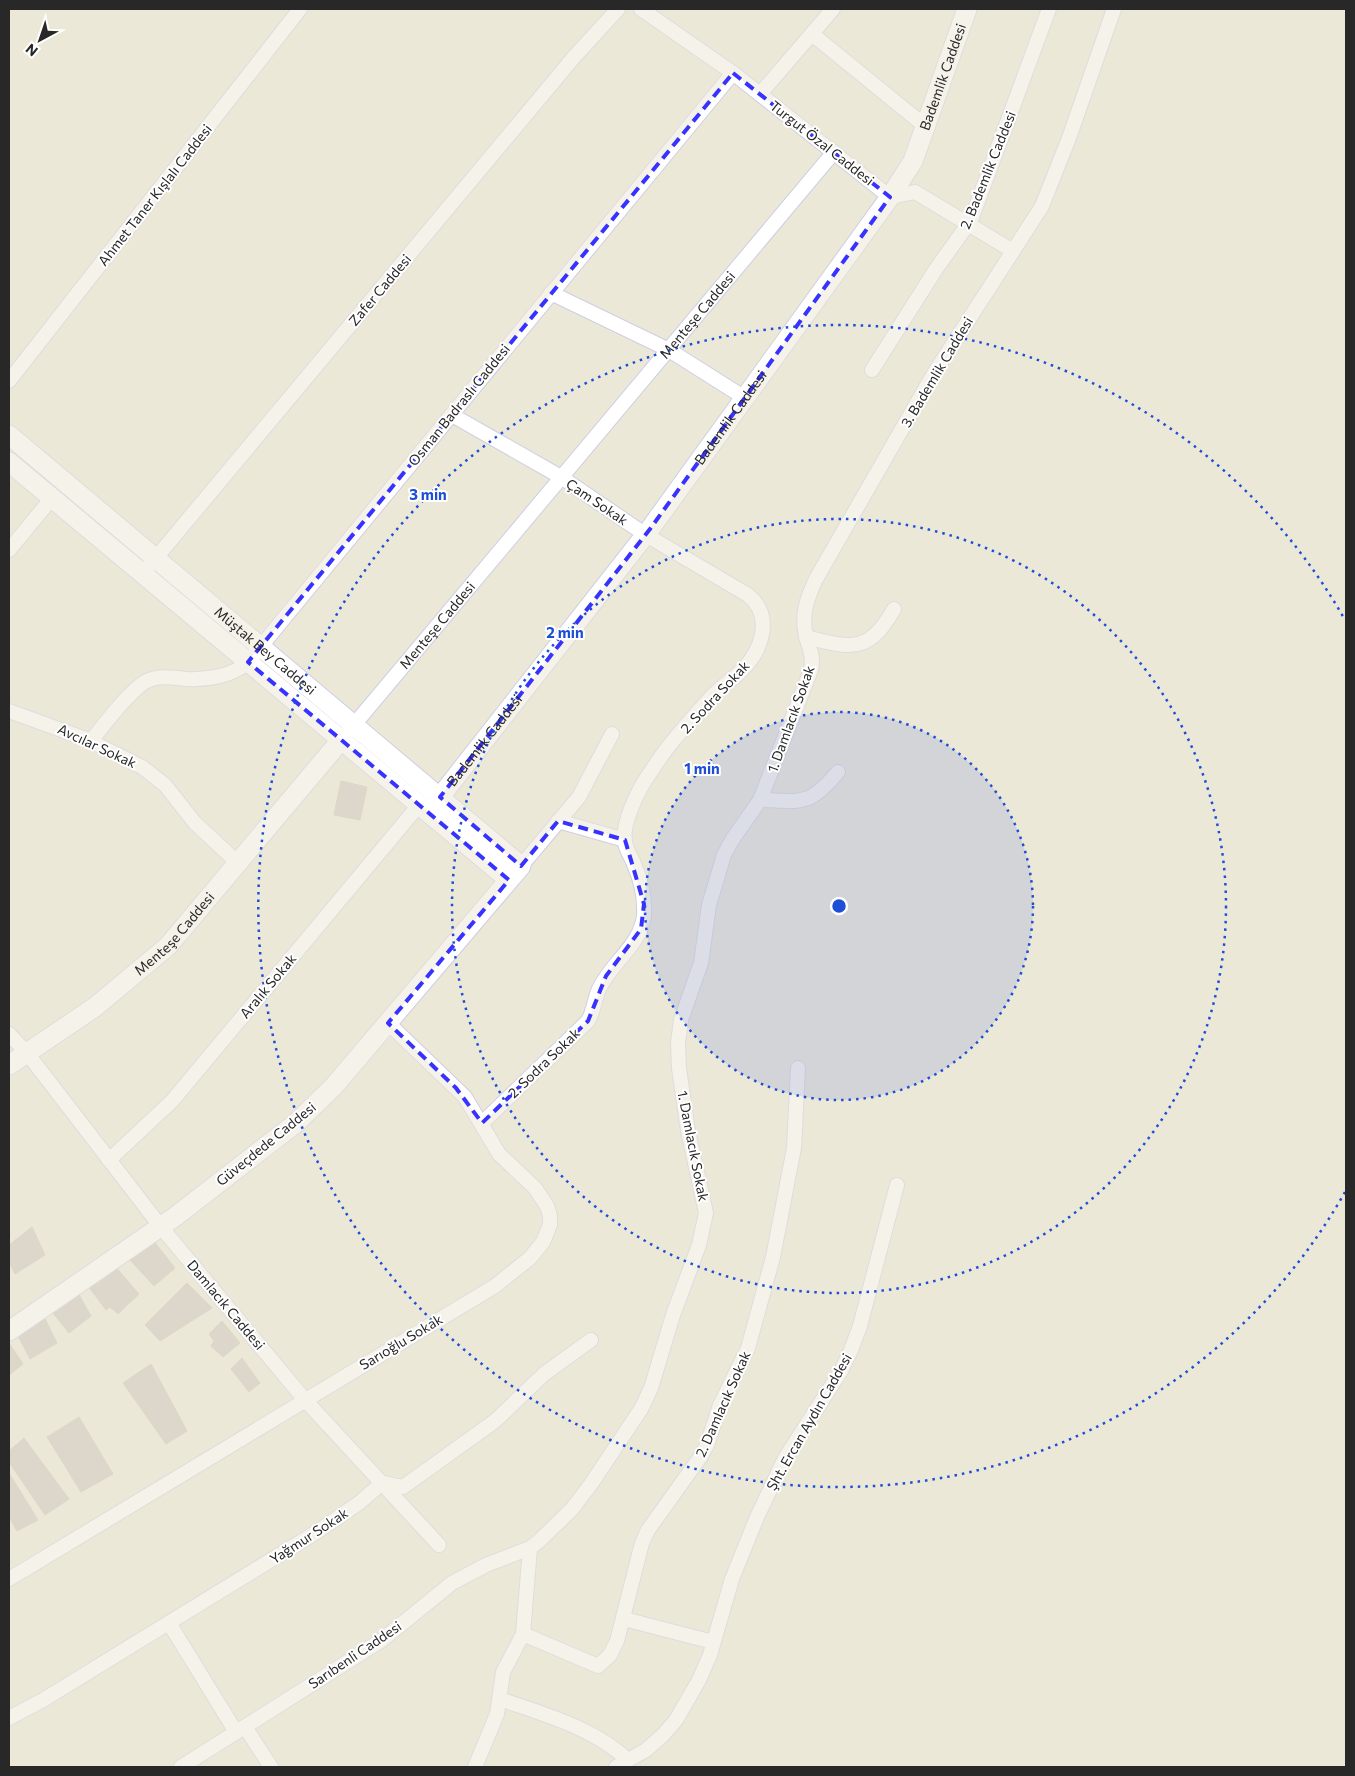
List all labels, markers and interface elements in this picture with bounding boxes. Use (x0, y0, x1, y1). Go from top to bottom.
north arrow (15, 15, 65, 65)
street label: Bademlik Caddesi (916, 21, 969, 132)
text: N (22, 40, 41, 60)
street label: Turgut Özal Caddesi (767, 97, 878, 189)
street label: 2. Bademlik Caddesi (956, 108, 1019, 231)
street label: Ahmet Taner Kışlalı Caddesi (94, 121, 215, 269)
street label: Zafer Caddesi (345, 251, 414, 329)
street label: Menteşe Caddesi (656, 268, 738, 362)
street label: 3. Bademlik Caddesi (897, 314, 976, 430)
street label: Osman Badraslı Caddesi (404, 340, 513, 469)
street label: Bademlik Caddesi (690, 367, 770, 468)
street label: Çam Sokak (563, 475, 632, 529)
text: 3 min (409, 485, 447, 503)
street label: Menteşe Caddesi (395, 578, 478, 672)
street label: Müştak Bey Caddesi (211, 603, 320, 698)
text: 2 min (546, 623, 584, 641)
street label: 2. Sodra Sokak (677, 657, 753, 736)
street label: 1. Damlacık Sokak (763, 663, 818, 775)
street label: Bademlik Caddesi (443, 691, 525, 789)
street label: Avcılar Sokak (55, 720, 140, 771)
text: 1 min (684, 759, 720, 777)
street label: Menteşe Caddesi (131, 889, 218, 979)
centre of rings (830, 897, 848, 915)
street label: Aralık Sokak (236, 950, 300, 1021)
street label: 2. Sodra Sokak (504, 1024, 583, 1101)
street label: 1. Damlacık Sokak (674, 1089, 713, 1203)
street label: Güveçdede Caddesi (212, 1098, 319, 1189)
street label: Damlacık Caddesi (184, 1256, 269, 1353)
street label: Sarıoğlu Sokak (356, 1310, 446, 1373)
street label: 2. Damlacık Sokak (692, 1348, 754, 1459)
street label: Şht. Ercan Aydın Caddesi (762, 1350, 855, 1493)
street label: Yağmur Sokak (266, 1504, 351, 1567)
street label: Sarıbenli Caddesi (305, 1617, 405, 1692)

